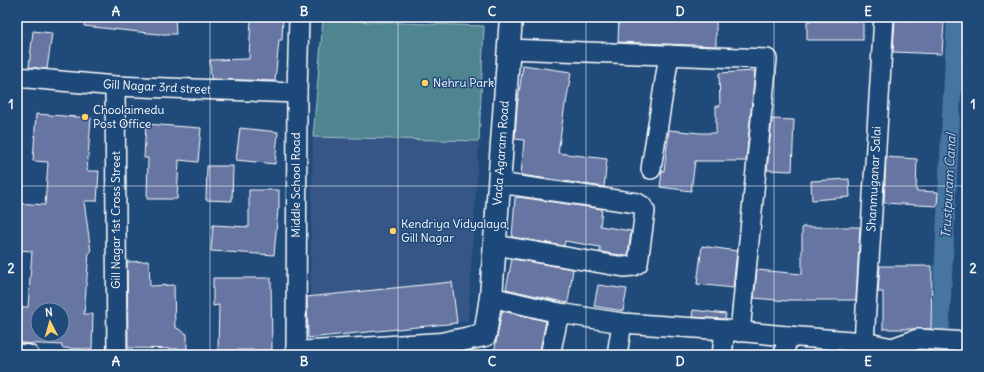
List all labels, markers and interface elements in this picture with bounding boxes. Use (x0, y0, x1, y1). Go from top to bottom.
text: A (112, 3, 121, 20)
text: B (300, 3, 309, 20)
text: C (488, 3, 497, 20)
text: D (675, 3, 685, 20)
text: E (864, 3, 872, 20)
place label: Nehru Park (433, 75, 494, 90)
street label: Gill Nagar 3rd street (103, 76, 212, 97)
marker: Nehru Park (420, 78, 430, 88)
text: 1 (8, 96, 14, 113)
text: 1 (970, 96, 976, 113)
street label: Vada Agaram Road (489, 100, 512, 206)
place label: Choolaimedu Post Office (93, 102, 165, 131)
marker: Choolaimedu Post Office (80, 112, 90, 122)
street label: Shanmuganar Salai (863, 126, 884, 232)
water label: Trustpuram Canal (937, 131, 960, 239)
street label: Middle School Road (288, 132, 303, 238)
street label: Gill Nagar 1st Cross Street (108, 151, 123, 289)
place label: Kendriya Vidyalaya, Gill Nagar (401, 216, 509, 245)
marker: Kendriya Vidyalaya, Gill Nagar (388, 226, 398, 236)
text: 2 (7, 260, 15, 277)
text: 2 (969, 260, 977, 277)
north arrow (30, 302, 70, 342)
text: N (44, 305, 53, 319)
text: A (112, 353, 121, 370)
text: B (300, 353, 309, 370)
text: C (488, 353, 497, 370)
text: D (675, 353, 685, 370)
text: E (864, 353, 872, 370)

